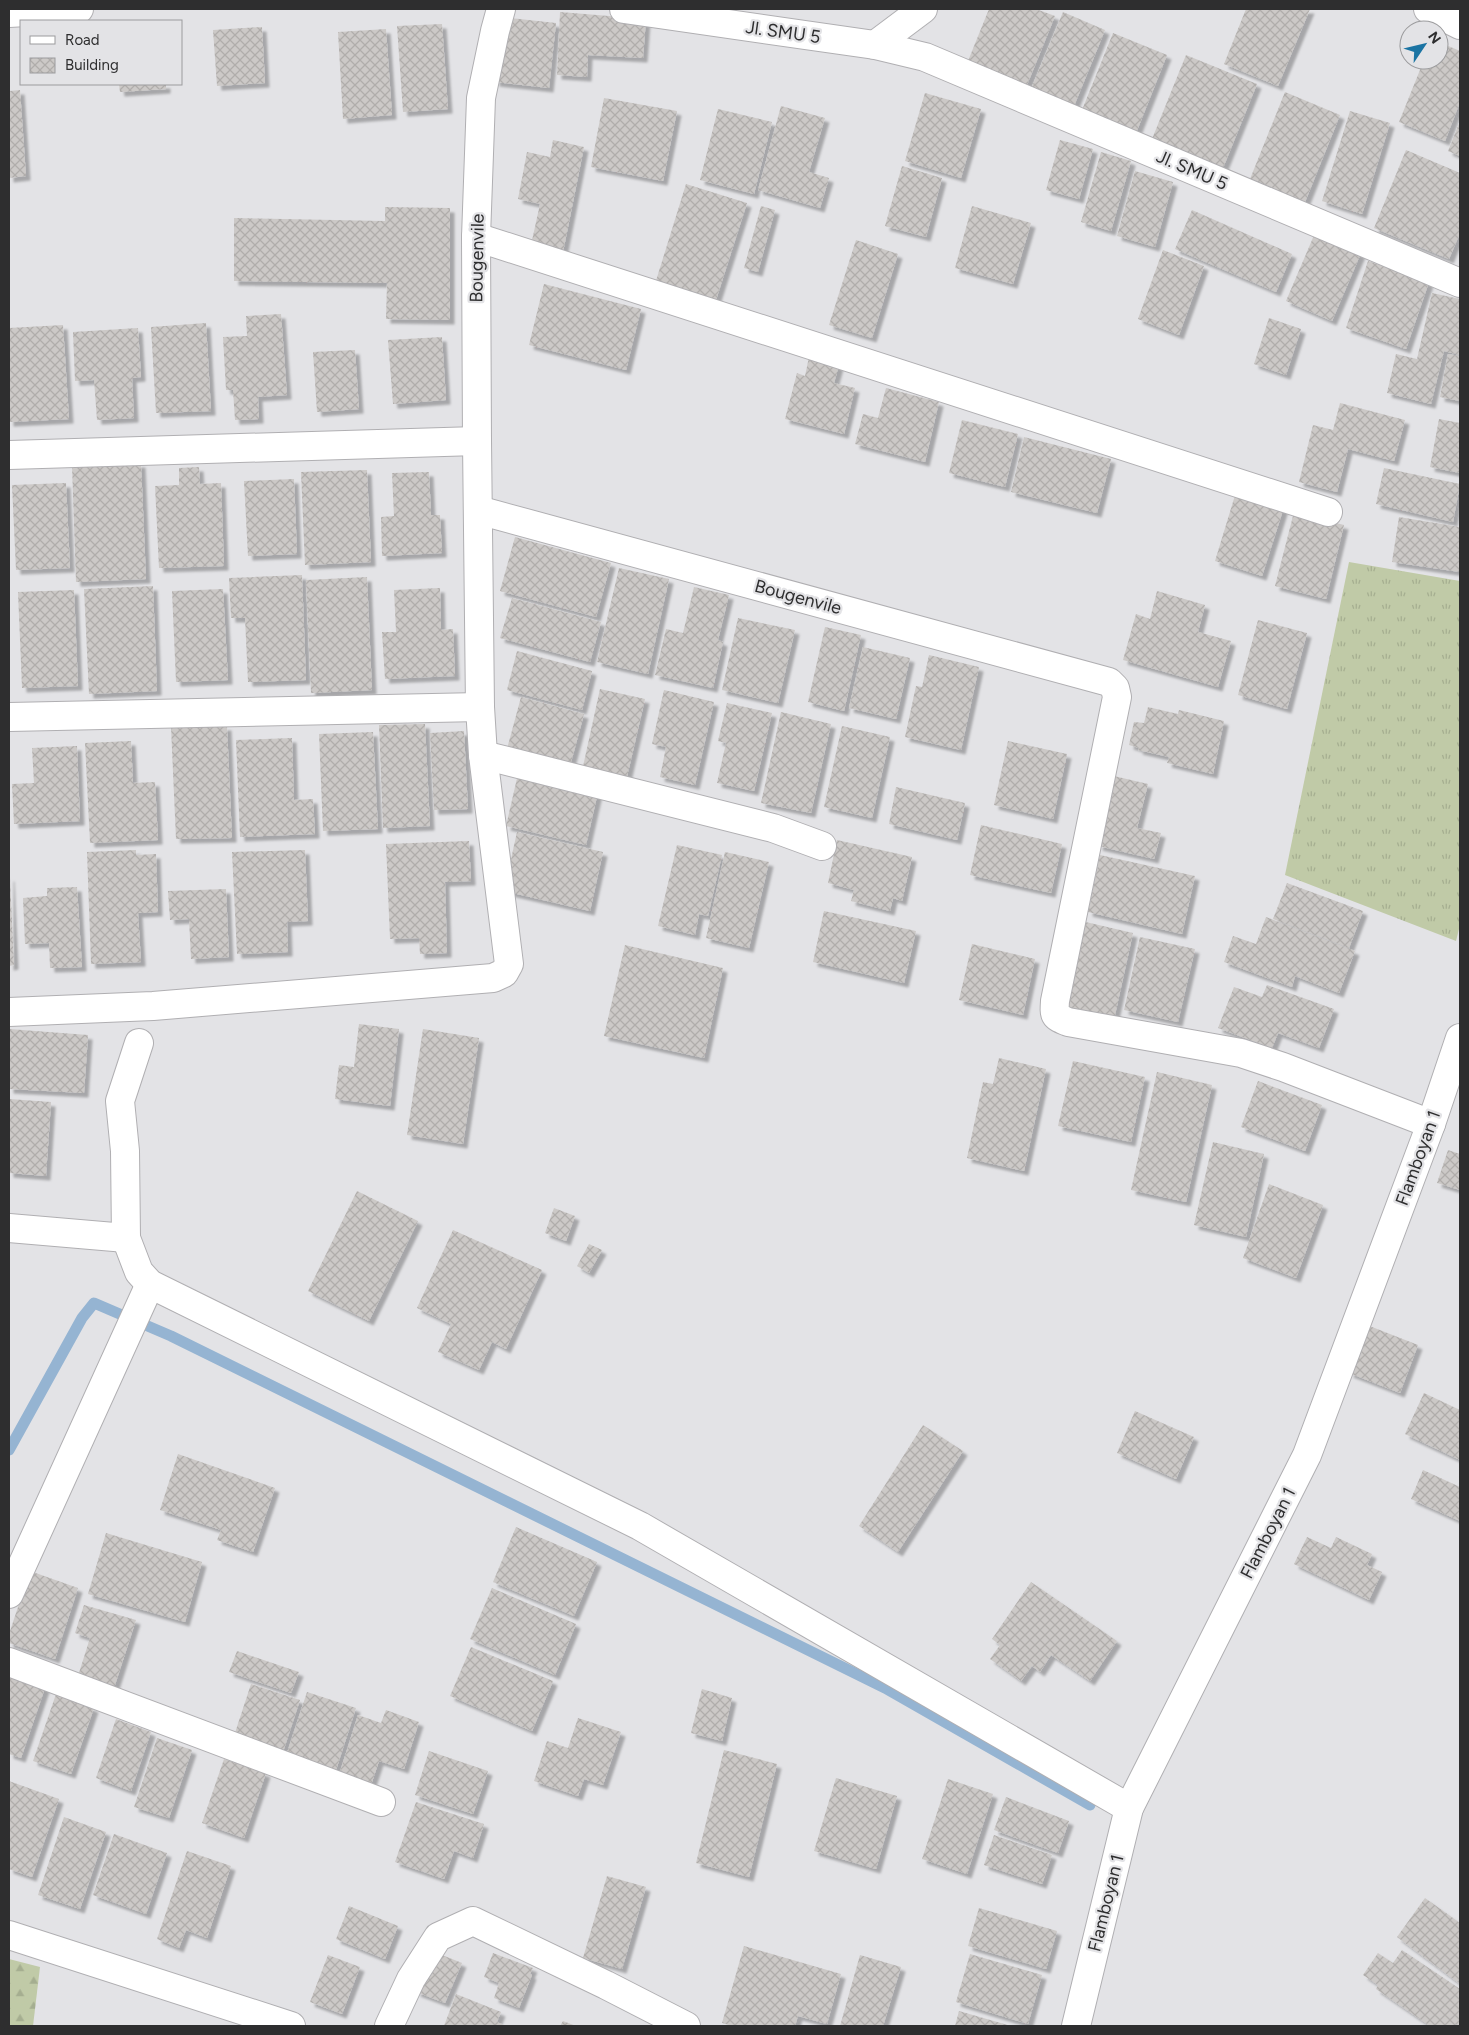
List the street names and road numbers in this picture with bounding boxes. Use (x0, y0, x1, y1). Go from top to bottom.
street label: Jl. SMU 5 (744, 16, 822, 48)
street label: Jl. SMU 5 (1153, 145, 1231, 195)
street label: Bougenvile (465, 213, 489, 303)
street label: Bougenvile (752, 575, 844, 619)
street label: Flamboyan 1 (1391, 1108, 1445, 1208)
street label: Flamboyan 1 (1236, 1484, 1300, 1582)
street label: Flamboyan 1 (1083, 1852, 1129, 1954)

